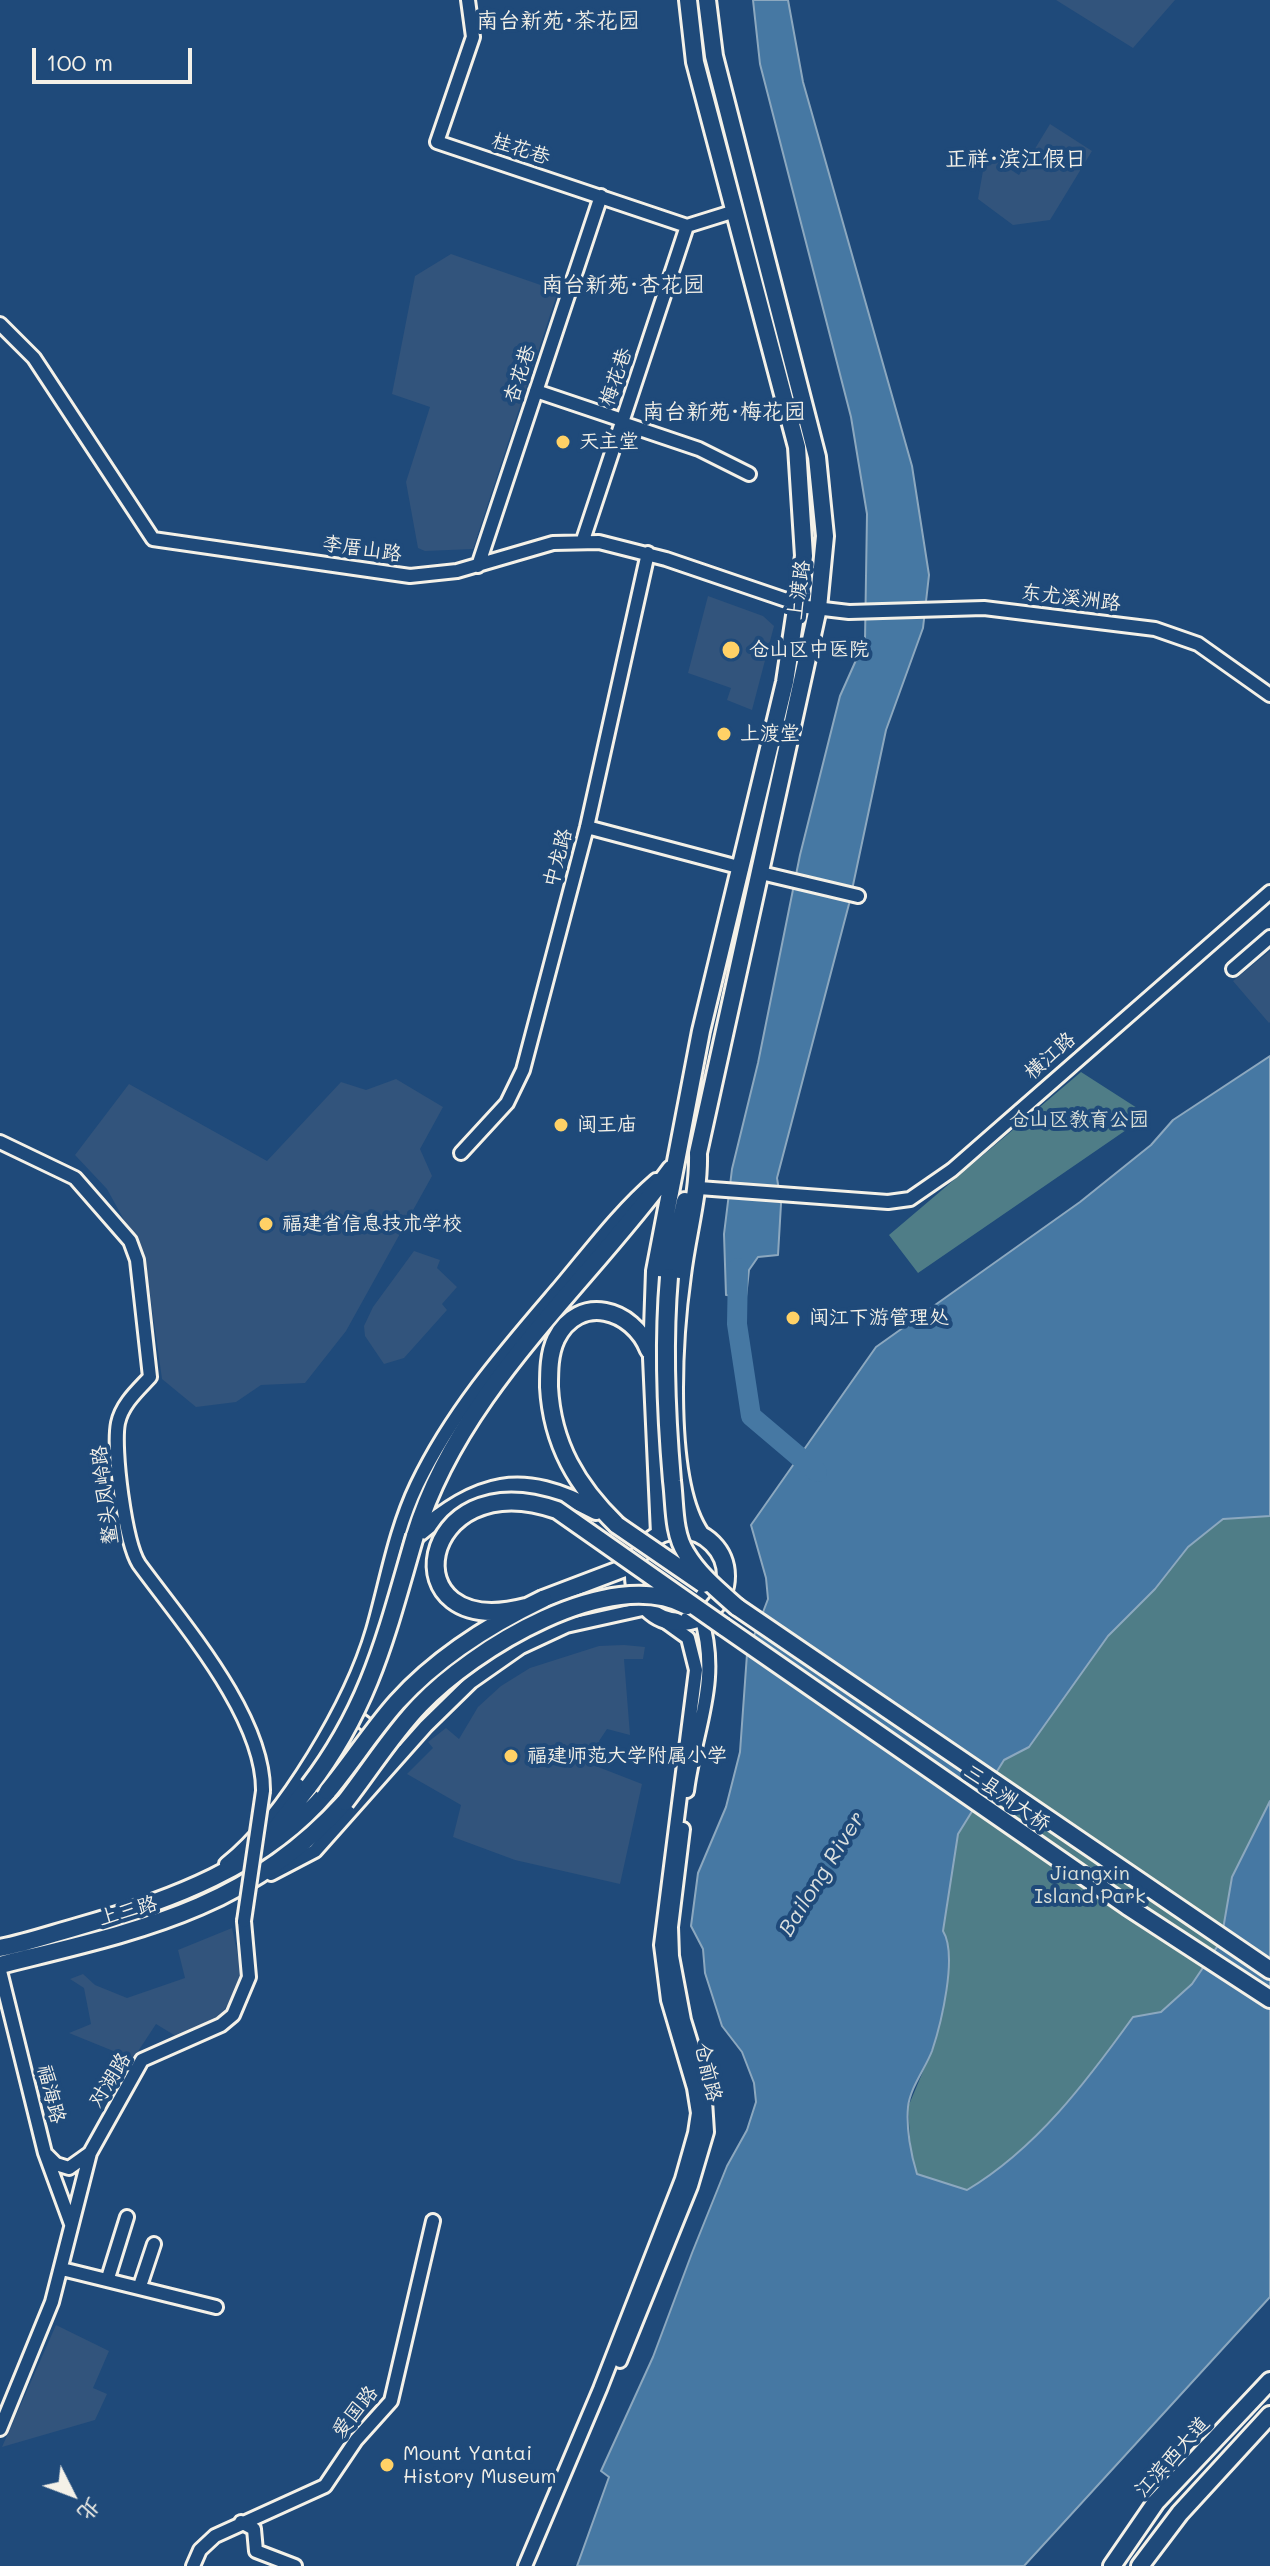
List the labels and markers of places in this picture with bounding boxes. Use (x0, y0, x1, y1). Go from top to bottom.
place label: 天主堂 (579, 430, 639, 454)
marker: 天主堂 (554, 433, 572, 451)
place label: 仓山区中医院 (749, 638, 869, 662)
marker: 仓山区中医院 (720, 639, 742, 661)
place label: 上渡堂 (740, 722, 800, 746)
marker: 上渡堂 (715, 725, 733, 743)
place label: 闽王庙 (577, 1113, 637, 1137)
marker: 闽王庙 (552, 1116, 570, 1134)
place label: 福建省信息技术学校 (282, 1212, 462, 1236)
marker: 福建省信息技术学校 (257, 1215, 275, 1233)
place label: 闽江下游管理处 (809, 1306, 949, 1330)
marker: 闽江下游管理处 (784, 1309, 802, 1327)
place label: 福建师范大学附属小学 (527, 1744, 727, 1768)
marker: 福建师范大学附属小学 (502, 1747, 520, 1765)
place label: Mount Yantai History Museum (403, 2442, 556, 2489)
marker: Mount Yantai History Museum (378, 2456, 396, 2474)

